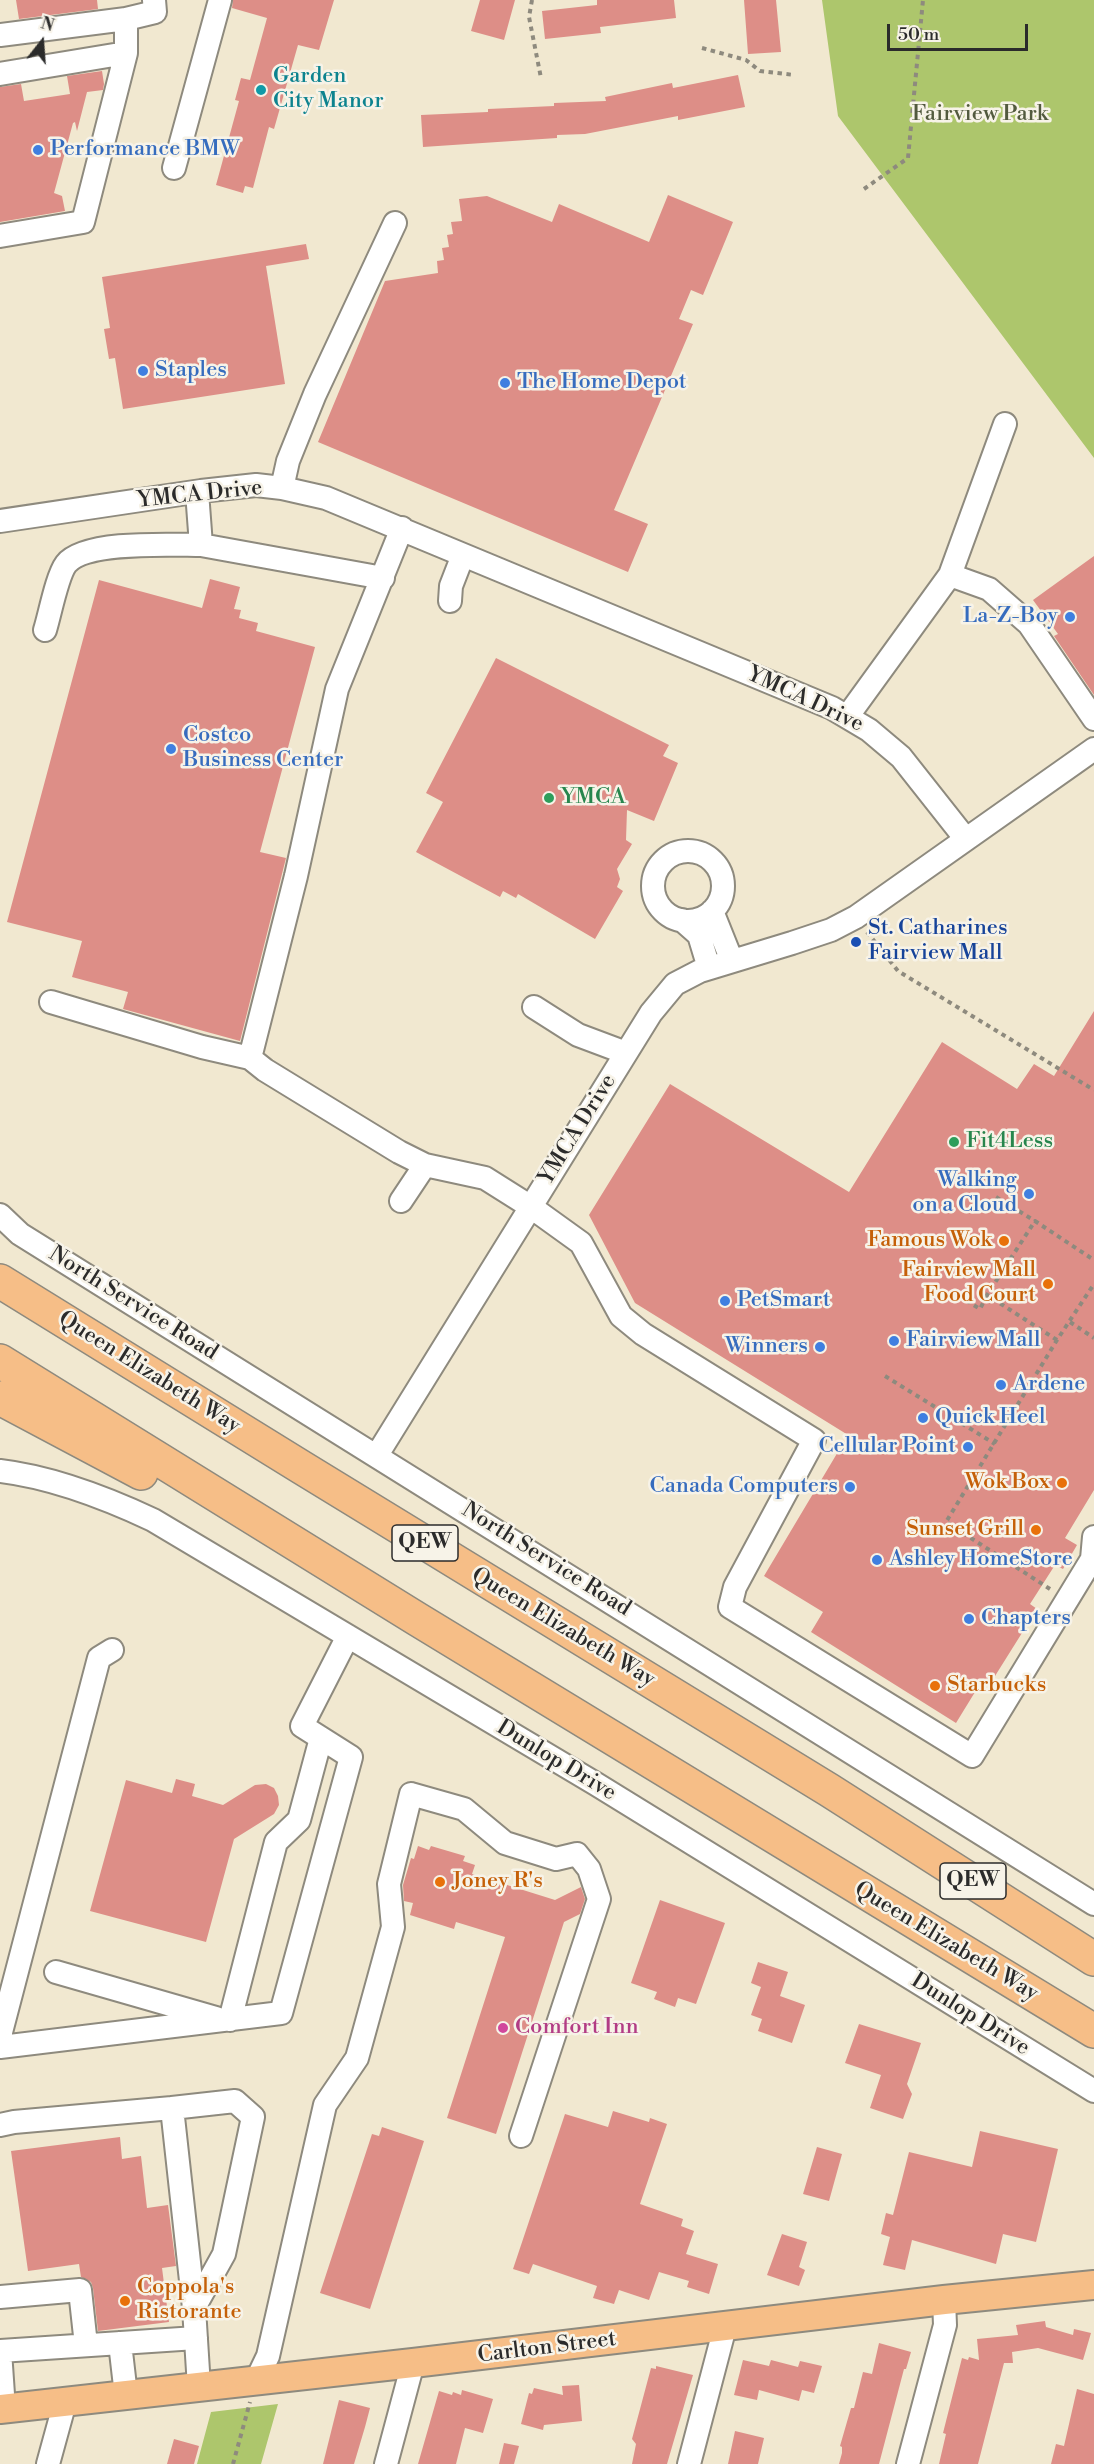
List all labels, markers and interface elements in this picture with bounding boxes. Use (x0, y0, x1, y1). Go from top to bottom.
north arrow (12, 12, 72, 72)
scale bar (890, 12, 1031, 50)
text: N (38, 13, 56, 36)
text: 50 m (898, 23, 939, 46)
place label: Garden City Manor (273, 64, 384, 116)
marker: Garden City Manor (254, 83, 268, 97)
park label: Fairview Park (912, 102, 1048, 128)
place label: Performance BMW (50, 137, 240, 163)
marker: Performance BMW (31, 143, 45, 157)
place label: Staples (155, 358, 227, 384)
marker: Staples (136, 364, 150, 378)
place label: The Home Depot (517, 370, 687, 396)
marker: The Home Depot (498, 376, 512, 390)
street label: YMCA Drive (136, 475, 264, 515)
place label: La-Z-Boy (963, 604, 1058, 630)
marker: La-Z-Boy (1063, 610, 1077, 624)
street label: YMCA Drive (743, 662, 867, 738)
place label: Costco Business Center (183, 723, 343, 774)
marker: Costco Business Center (164, 742, 178, 756)
place label: YMCA (561, 785, 626, 811)
marker: YMCA (542, 791, 556, 805)
place label: St. Catharines Fairview Mall (868, 916, 1008, 968)
marker: St. Catharines Fairview Mall (849, 935, 863, 949)
street label: YMCA Drive (534, 1070, 622, 1190)
place label: Fit4Less (966, 1129, 1053, 1155)
marker: Fit4Less (947, 1135, 961, 1149)
place label: Walking on a Cloud (912, 1168, 1017, 1220)
marker: Walking on a Cloud (1022, 1187, 1036, 1201)
place label: Famous Wok (867, 1228, 992, 1254)
marker: Famous Wok (997, 1234, 1011, 1248)
street label: North Service Road (44, 1241, 222, 1367)
place label: Fairview Mall Food Court (902, 1258, 1036, 1310)
marker: Fairview Mall Food Court (1041, 1277, 1055, 1291)
place label: PetSmart (737, 1288, 831, 1314)
marker: PetSmart (718, 1294, 732, 1308)
street label: Queen Elizabeth Way (53, 1306, 245, 1440)
place label: Fairview Mall (906, 1328, 1040, 1354)
place label: Winners (725, 1334, 808, 1360)
marker: Fairview Mall (887, 1334, 901, 1348)
marker: Winners (813, 1340, 827, 1354)
place label: Ardene (1013, 1372, 1085, 1398)
marker: Ardene (994, 1378, 1008, 1392)
place label: Quick Heel (935, 1405, 1045, 1431)
marker: Quick Heel (916, 1411, 930, 1425)
place label: Cellular Point (818, 1434, 956, 1460)
marker: Cellular Point (961, 1440, 975, 1454)
place label: Wok Box (965, 1470, 1050, 1496)
place label: Canada Computers (650, 1474, 838, 1500)
marker: Wok Box (1055, 1476, 1069, 1490)
marker: Canada Computers (843, 1480, 857, 1494)
street label: North Service Road (457, 1497, 635, 1623)
place label: Sunset Grill (906, 1517, 1024, 1543)
marker: Sunset Grill (1029, 1523, 1043, 1537)
road number: QEW (392, 1525, 458, 1561)
place label: Ashley HomeStore (889, 1547, 1073, 1573)
marker: Ashley HomeStore (870, 1553, 884, 1567)
street label: Queen Elizabeth Way (466, 1563, 660, 1693)
place label: Chapters (981, 1606, 1071, 1632)
marker: Chapters (962, 1612, 976, 1626)
place label: Starbucks (947, 1673, 1046, 1699)
marker: Starbucks (928, 1679, 942, 1693)
street label: Dunlop Drive (491, 1715, 621, 1807)
road number: QEW (940, 1863, 1006, 1899)
place label: Joney R's (452, 1869, 543, 1895)
marker: Joney R's (433, 1875, 447, 1889)
street label: Queen Elizabeth Way (849, 1877, 1043, 2007)
street label: Dunlop Drive (906, 1968, 1034, 2062)
place label: Comfort Inn (515, 2015, 639, 2041)
marker: Comfort Inn (496, 2021, 510, 2035)
place label: Coppola's Ristorante (137, 2275, 242, 2326)
marker: Coppola's Ristorante (118, 2294, 132, 2308)
street label: Carlton Street (476, 2326, 618, 2370)

